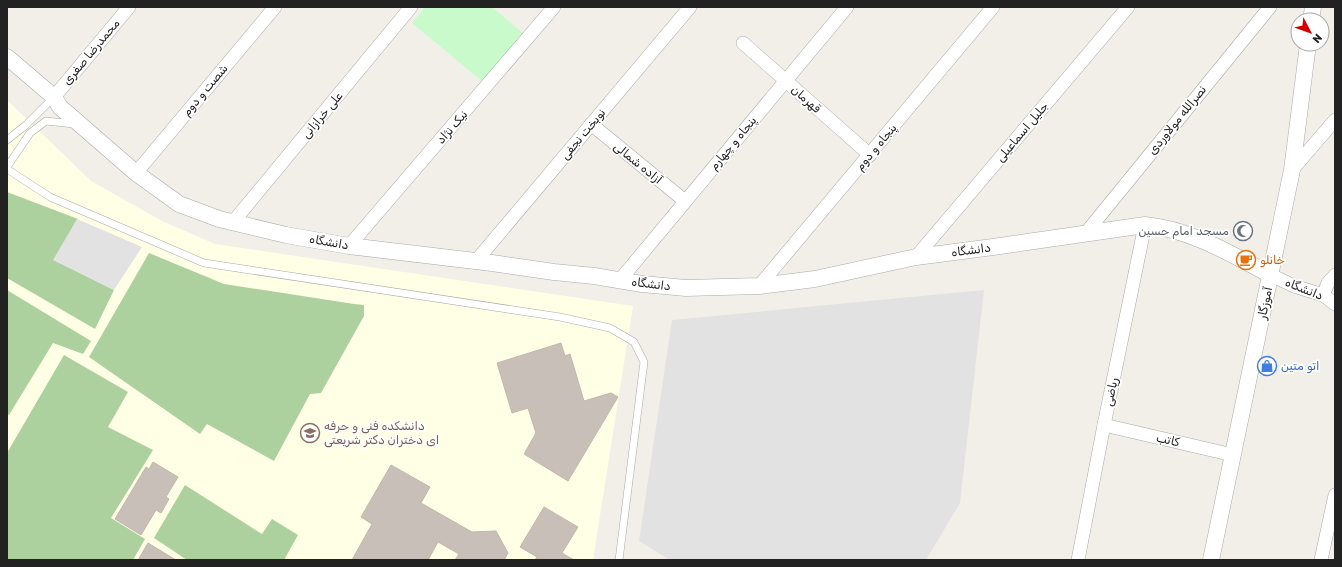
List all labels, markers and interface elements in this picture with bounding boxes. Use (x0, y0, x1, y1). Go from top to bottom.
north arrow (1290, 12, 1330, 52)
street label: محمدرضا صفری (59, 16, 124, 88)
text: N (1310, 31, 1325, 46)
street label: شصت و دوم (179, 61, 232, 120)
street label: قهرمان (788, 82, 824, 117)
street label: نصرالله مولاوردی (1145, 83, 1210, 158)
street label: علی خرازانی (298, 88, 347, 142)
street label: جلیل اسماعیلی (993, 99, 1052, 165)
street label: نوبخت نجفی (558, 106, 609, 163)
street label: نیک نژاد (434, 107, 471, 147)
street label: پنجاه و چهارم (707, 113, 761, 174)
street label: پنجاه و دوم (852, 121, 901, 174)
street label: آزاده شمالی (610, 139, 666, 188)
mosque icon: مسجد امام حسین (1232, 220, 1254, 242)
place label: مسجد امام حسین (1138, 224, 1229, 240)
street label: دانشگاه (308, 232, 350, 252)
street label: دانشگاه (951, 241, 992, 259)
cafe icon: خانلو (1235, 249, 1257, 271)
place label: خانلو (1260, 253, 1285, 268)
street label: دانشگاه (631, 275, 672, 293)
street label: دانشگاه (1283, 275, 1325, 303)
street label: آموزگار (1255, 285, 1276, 322)
shop icon: اتو متین (1256, 355, 1278, 377)
place label: اتو متین (1281, 359, 1319, 374)
street label: ریاضی (1101, 376, 1122, 408)
place label: دانشکده فنی و حرفه ای دختران دکتر شریعتی (324, 419, 439, 448)
school or university icon: دانشکده فنی و حرفه ای دختران دکتر شریعتی (299, 422, 321, 444)
street label: کاتب (1155, 431, 1182, 450)

